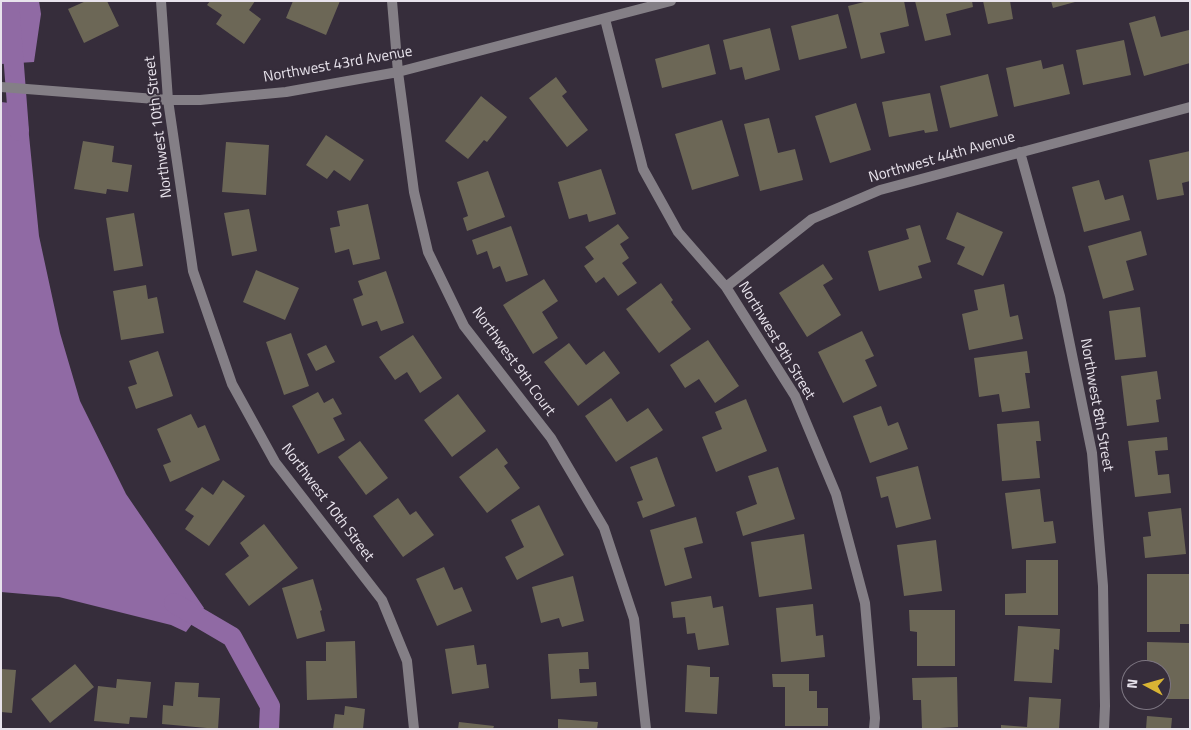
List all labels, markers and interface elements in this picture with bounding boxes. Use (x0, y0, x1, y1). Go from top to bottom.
street label: Northwest 43rd Avenue (262, 43, 414, 87)
street label: Northwest 10th Street (141, 55, 177, 199)
street label: Northwest 44th Avenue (867, 129, 1017, 187)
street label: Northwest 9th Street (734, 279, 818, 403)
street label: Northwest 9th Court (467, 304, 559, 420)
street label: Northwest 8th Street (1075, 337, 1117, 473)
street label: Northwest 10th Street (277, 440, 377, 566)
north arrow (1121, 660, 1171, 710)
text: N (1121, 678, 1143, 689)

